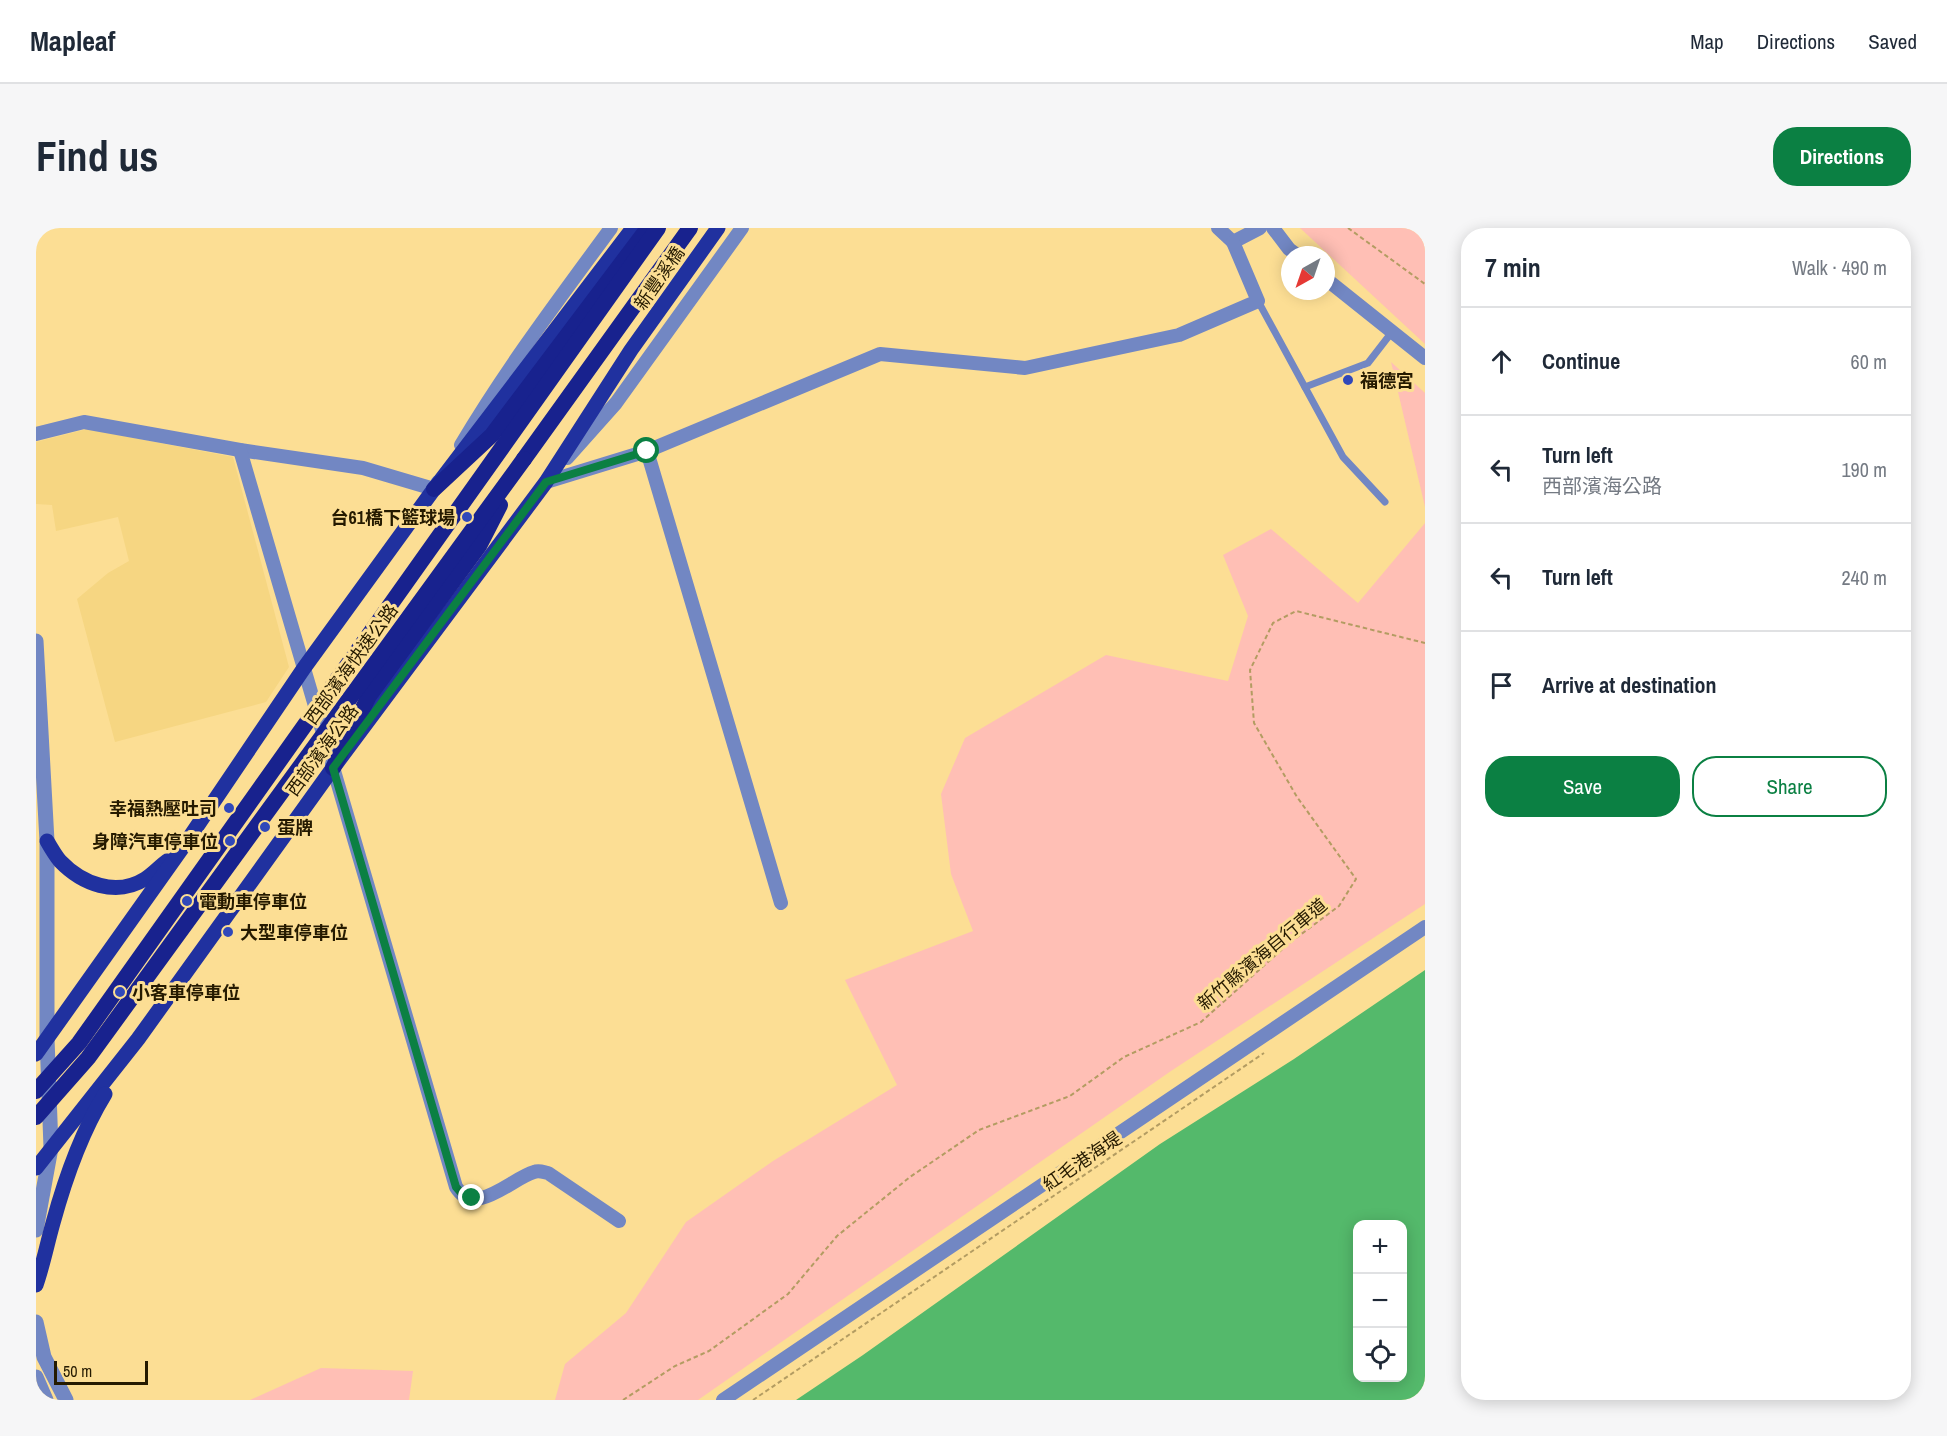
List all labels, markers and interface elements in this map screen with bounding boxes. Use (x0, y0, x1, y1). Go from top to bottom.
text: Mapleaf (30, 22, 115, 60)
text: Map (1690, 27, 1724, 56)
text: Directions (1757, 27, 1835, 56)
text: Saved (1868, 27, 1917, 56)
button: Directions (1773, 127, 1911, 186)
text: Find us (36, 128, 158, 184)
street label: 新豐溪橋 (628, 241, 690, 315)
north arrow (1281, 246, 1335, 300)
text: 7 min (1485, 250, 1541, 285)
text: Walk · 490 m (1792, 254, 1887, 281)
icon: ahead (1485, 345, 1518, 378)
text: Continue (1542, 346, 1620, 376)
text: 60 m (1851, 348, 1887, 375)
place label: 福德宮 (1360, 368, 1414, 393)
marker: 福德宮 (1341, 373, 1355, 387)
route start (633, 437, 659, 463)
text: Turn left (1542, 440, 1613, 470)
icon: left (1485, 453, 1518, 486)
text: 190 m (1841, 456, 1887, 483)
text: 西部濱海公路 (1542, 472, 1662, 499)
place label: 台61橋下籃球場 (331, 505, 455, 530)
marker: 台61橋下籃球場 (460, 510, 474, 524)
icon: left (1485, 561, 1518, 594)
text: Turn left (1542, 562, 1613, 592)
text: 240 m (1841, 564, 1887, 591)
street label: 西部濱海快速公路 (299, 598, 403, 730)
icon: arrive (1485, 669, 1518, 702)
text: Arrive at destination (1542, 670, 1716, 700)
street label: 西部濱海公路 (280, 699, 364, 801)
button: Save (1485, 756, 1680, 817)
button: Share (1692, 756, 1887, 817)
place label: 幸福熱壓吐司 (109, 796, 217, 821)
marker: 幸福熱壓吐司 (222, 801, 236, 815)
place label: 蛋牌 (277, 815, 313, 840)
marker: 蛋牌 (258, 820, 272, 834)
place label: 身障汽車停車位 (92, 829, 218, 854)
marker: 身障汽車停車位 (223, 834, 237, 848)
place label: 電動車停車位 (199, 889, 307, 914)
street label: 新竹縣濱海自行車道 (1192, 892, 1332, 1016)
marker: 電動車停車位 (180, 894, 194, 908)
place label: 大型車停車位 (240, 920, 348, 945)
marker: 大型車停車位 (221, 925, 235, 939)
place label: 小客車停車位 (132, 980, 240, 1005)
marker: 小客車停車位 (113, 985, 127, 999)
street label: 紅毛港海堤 (1038, 1125, 1126, 1197)
route end (458, 1184, 484, 1210)
map controls (1353, 1220, 1407, 1382)
button: + (1353, 1220, 1407, 1274)
button: − (1353, 1274, 1407, 1328)
button: locate (1353, 1328, 1407, 1382)
scale bar (54, 1358, 148, 1386)
text: 50 m (63, 1360, 92, 1382)

